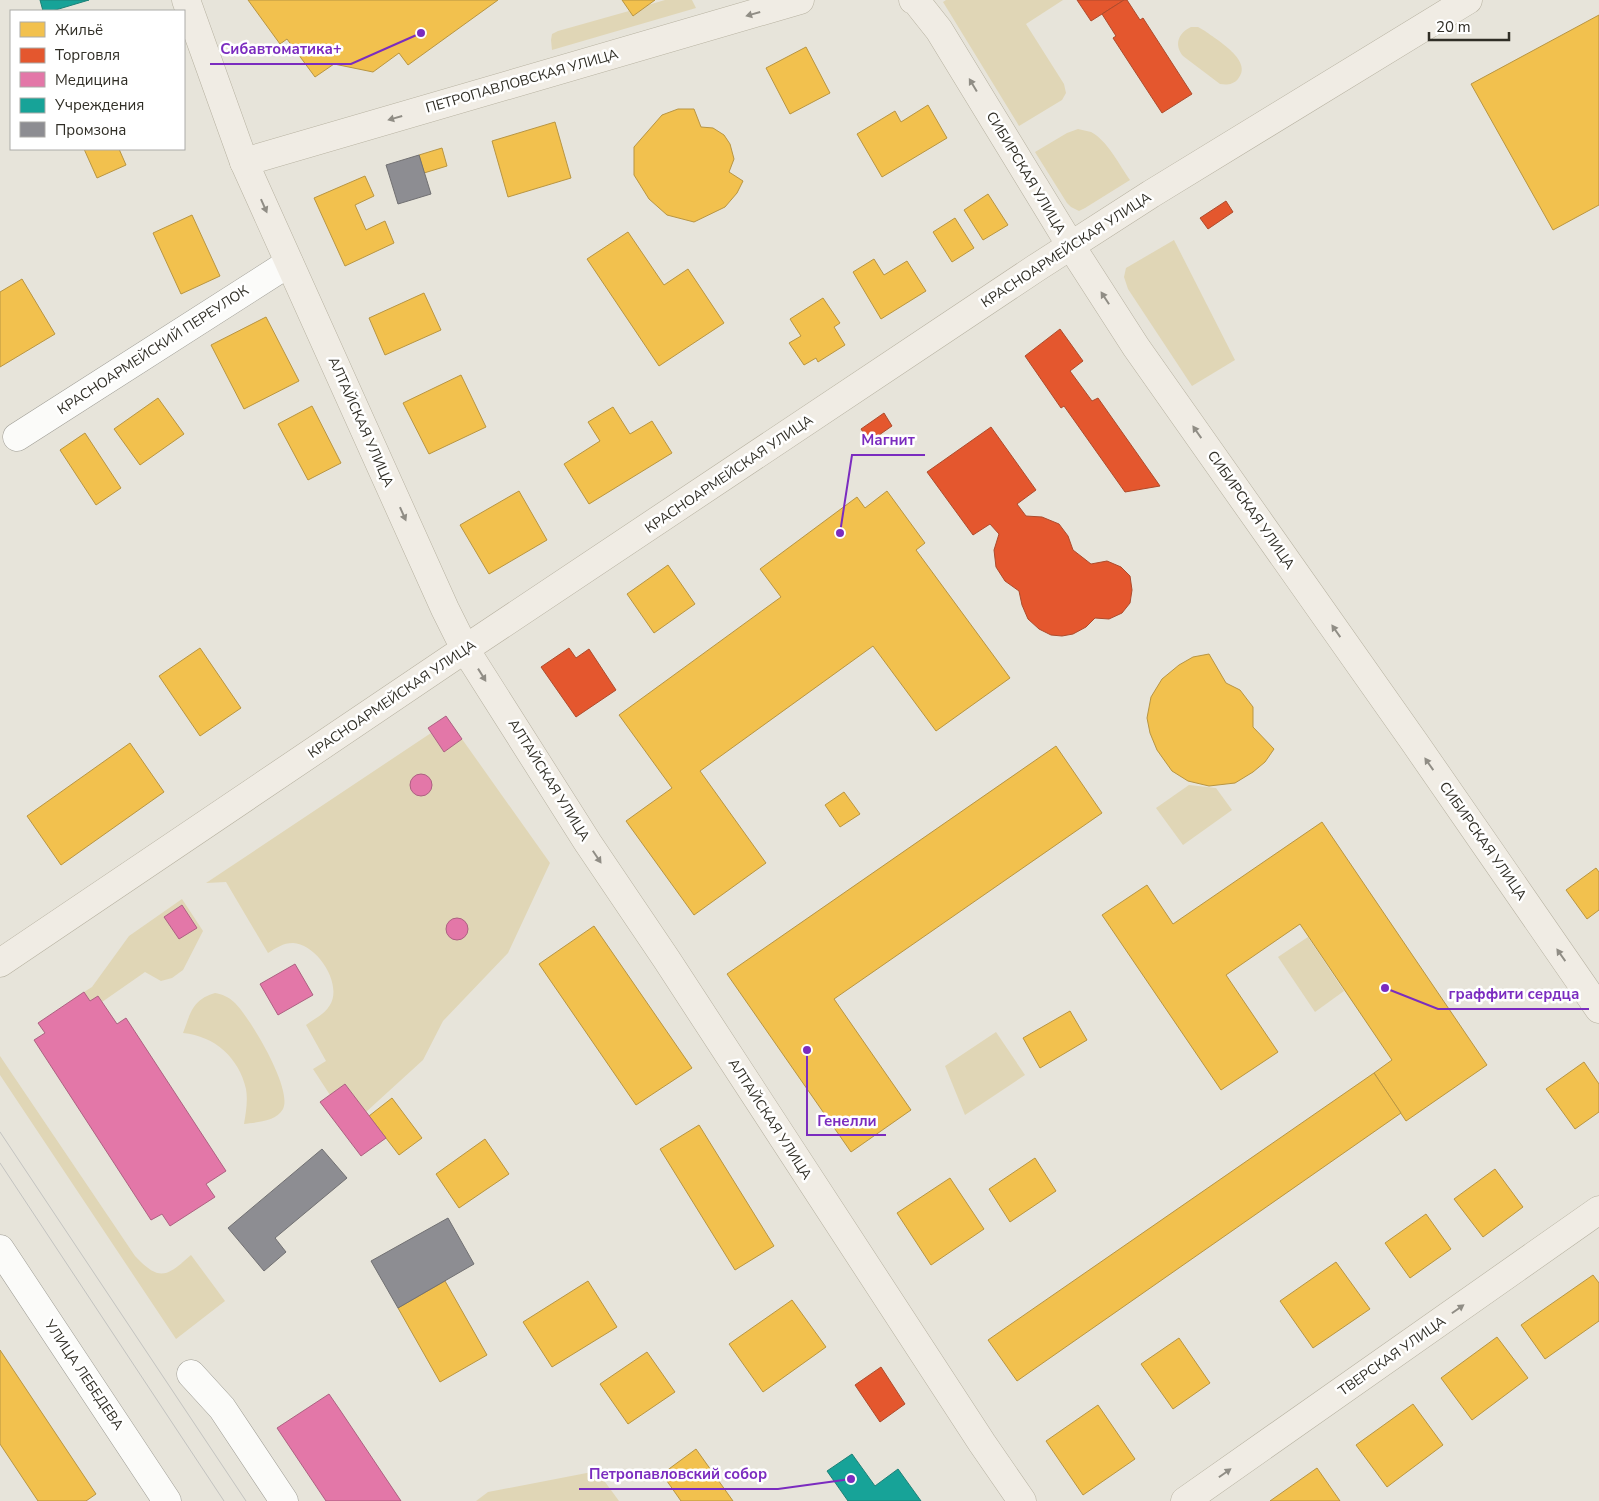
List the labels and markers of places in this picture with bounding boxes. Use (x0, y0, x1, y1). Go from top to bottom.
callout: Сибавтоматика+ (210, 34, 351, 64)
callout: Магнит (852, 425, 925, 455)
callout: граффити сердца (1438, 979, 1589, 1009)
callout: Генелли (807, 1105, 886, 1135)
callout: Петропавловский собор (579, 1459, 778, 1489)

